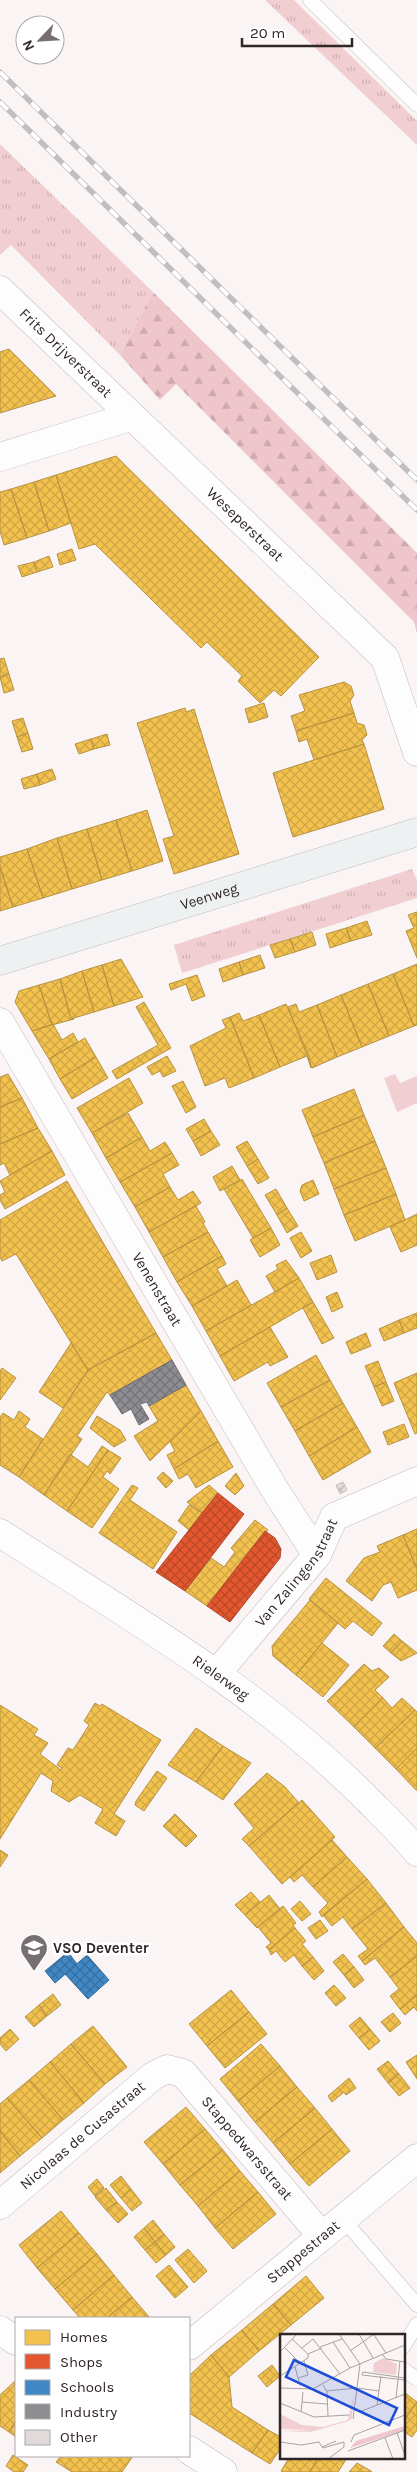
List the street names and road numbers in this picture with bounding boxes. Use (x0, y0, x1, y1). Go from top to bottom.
street label: Frits Drijverstraat (16, 304, 116, 402)
street label: Weseperstraat (203, 483, 287, 565)
street label: Veenweg (178, 879, 241, 914)
street label: Venenstraat (128, 1249, 186, 1330)
street label: Van Zalingenstraat (251, 1515, 341, 1630)
street label: Rielerweg (189, 1651, 253, 1704)
street label: Nicolaas de Cusastraat (16, 2077, 149, 2193)
street label: Stappedwarsstraat (198, 2093, 297, 2204)
street label: Stappestraat (263, 2216, 344, 2287)

